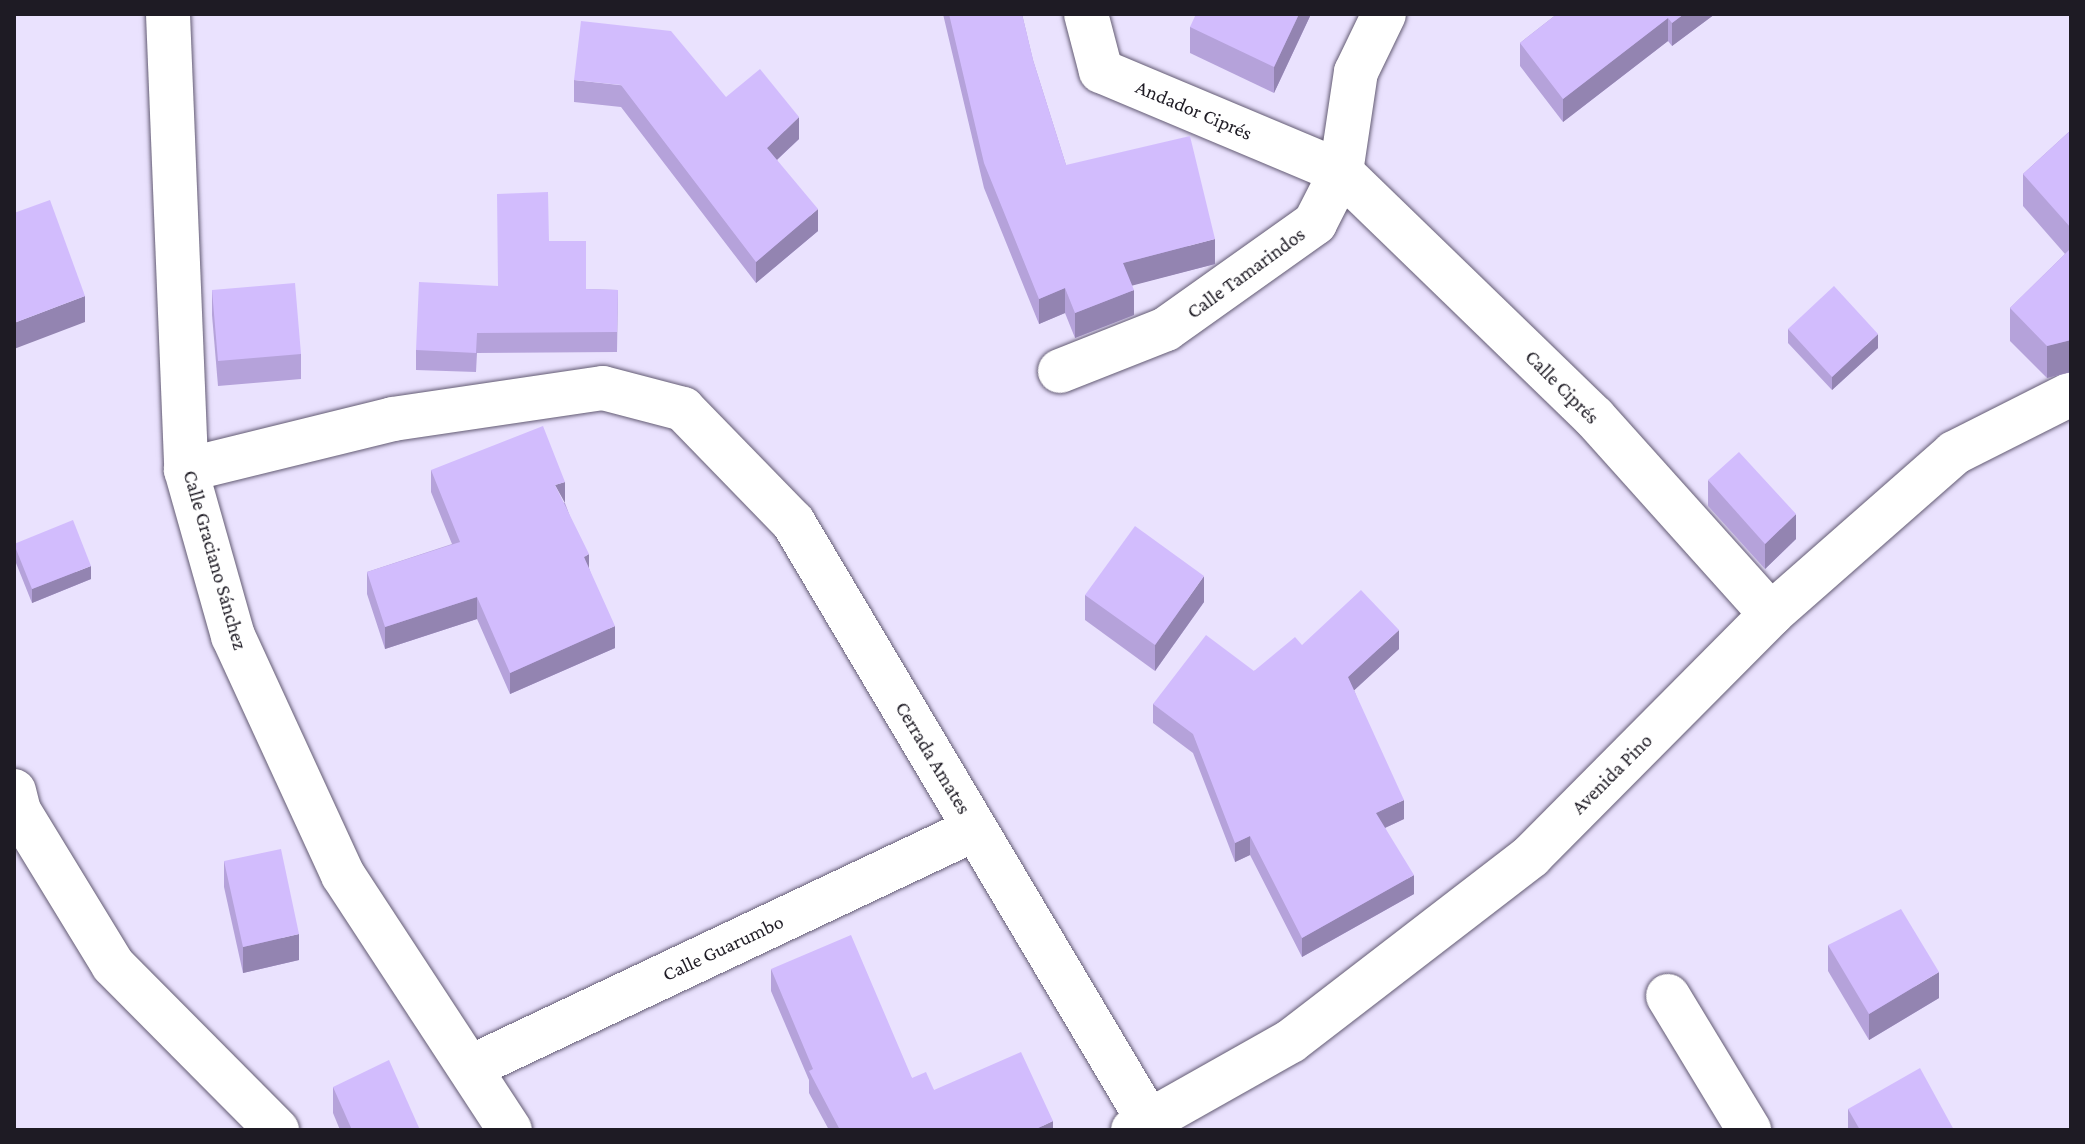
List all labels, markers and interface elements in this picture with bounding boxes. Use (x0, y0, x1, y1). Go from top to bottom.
street label: Andador Ciprés (1132, 75, 1256, 145)
street label: Calle Tamarindos (1182, 222, 1310, 324)
street label: Calle Ciprés (1520, 345, 1604, 429)
street label: Calle Graciano Sánchez (178, 468, 252, 652)
street label: Cerrada Amates (890, 697, 976, 819)
street label: Avenida Pino (1567, 729, 1657, 819)
street label: Calle Guarumbo (659, 910, 787, 986)

